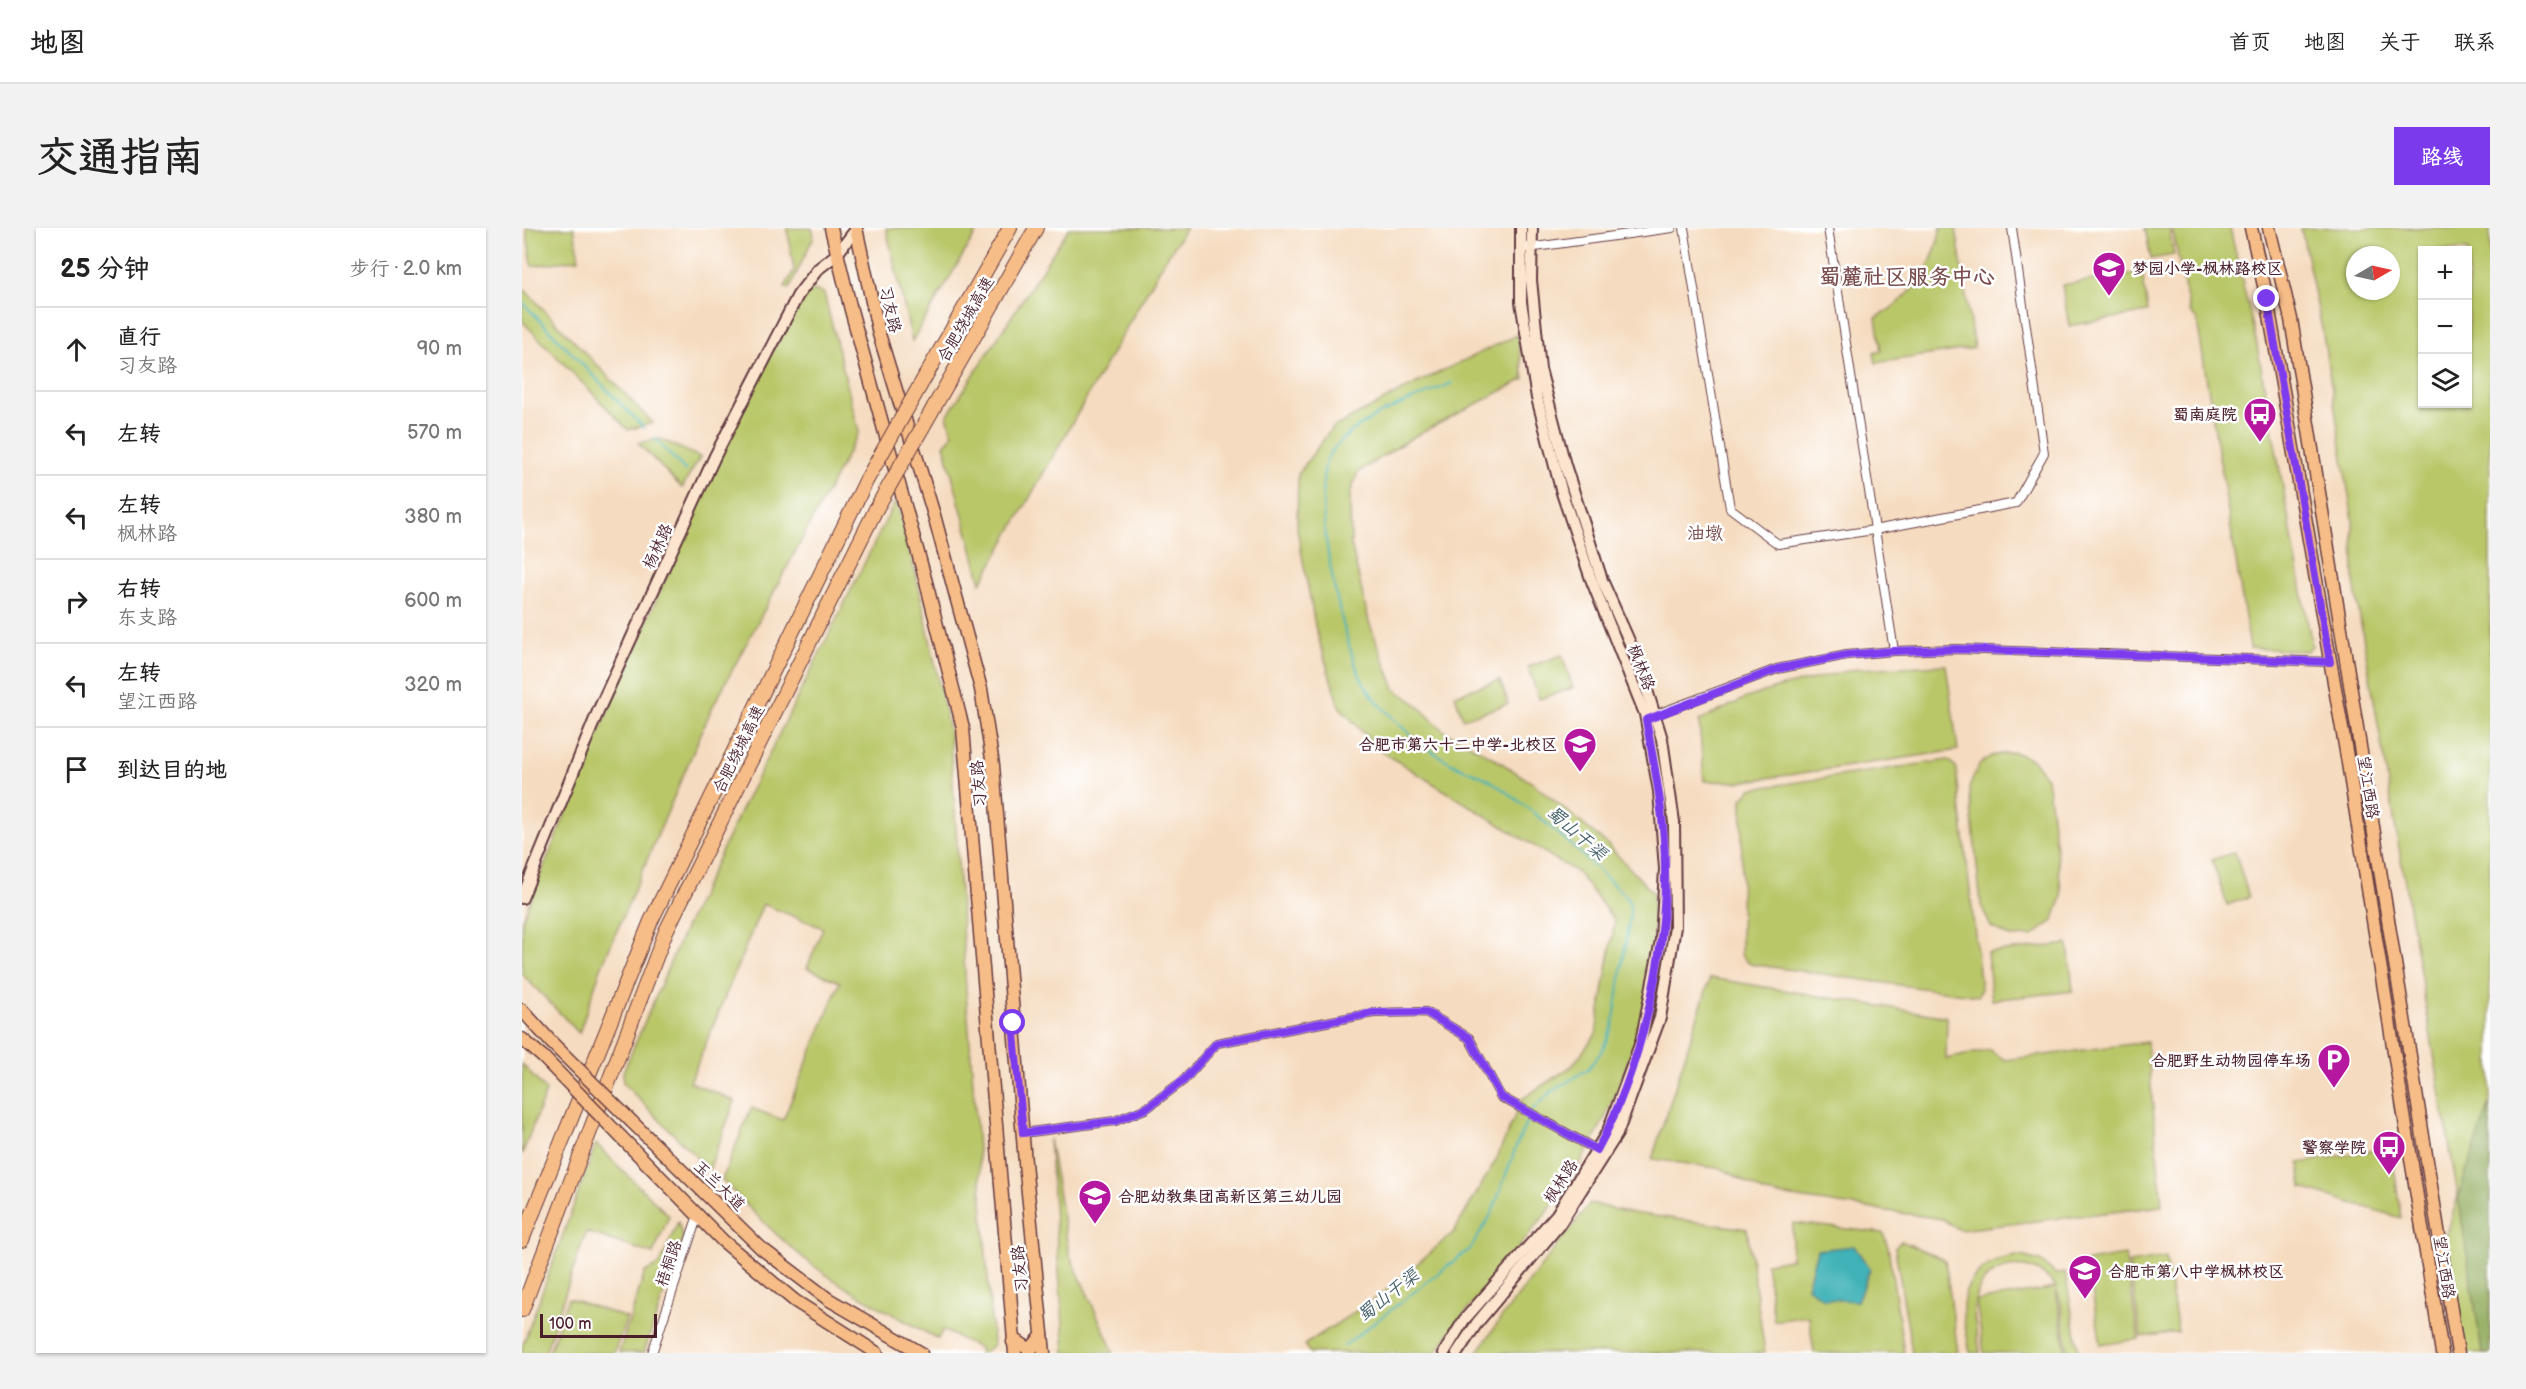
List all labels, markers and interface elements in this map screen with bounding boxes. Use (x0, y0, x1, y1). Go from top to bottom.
text: 地图 (30, 27, 86, 60)
text: 首页 (2229, 30, 2271, 55)
text: 地图 (2304, 30, 2346, 55)
text: 关于 (2379, 30, 2421, 55)
text: 联系 (2454, 30, 2496, 55)
button: 路线 (2394, 127, 2490, 185)
text: 交通指南 (36, 133, 204, 184)
north arrow (2346, 246, 2400, 300)
map controls (2418, 246, 2472, 408)
button: + (2418, 246, 2472, 300)
school or university icon: 梦园小学-枫林路校区 (2091, 250, 2127, 297)
text: 25 分钟 (60, 254, 150, 285)
text: 步行 · 2.0 km (350, 257, 462, 281)
place label: 梦园小学-枫林路校区 (2132, 260, 2283, 279)
district label: 蜀麓社区服务中心 (1819, 264, 1995, 291)
street label: 合肥绕城高速 (934, 273, 999, 366)
street label: 习友路 (875, 284, 904, 335)
route end (2253, 285, 2279, 311)
button: − (2418, 300, 2472, 354)
text: 直行 (117, 324, 161, 351)
icon: ahead (60, 333, 93, 366)
text: 90 m (417, 337, 462, 361)
text: 习友路 (117, 354, 177, 378)
button: layers (2418, 354, 2472, 408)
bus stop icon: 蜀南庭院 (2242, 396, 2278, 443)
place label: 蜀南庭院 (2173, 406, 2237, 425)
icon: left (60, 417, 93, 450)
text: 左转 (117, 421, 161, 448)
text: 570 m (407, 421, 462, 445)
text: 左转 (117, 492, 161, 519)
icon: left (60, 501, 93, 534)
text: 380 m (404, 505, 462, 529)
street label: 杨林路 (640, 521, 677, 572)
text: 枫林路 (117, 522, 177, 546)
district label: 油墩 (1687, 523, 1723, 544)
text: 右转 (117, 576, 161, 603)
icon: right (60, 585, 93, 618)
text: 600 m (404, 589, 462, 613)
text: 东支路 (117, 606, 177, 630)
street label: 枫林路 (1623, 642, 1658, 693)
text: 左转 (117, 660, 161, 687)
icon: left (60, 669, 93, 702)
text: 320 m (404, 673, 462, 697)
text: 望江西路 (117, 690, 197, 714)
street label: 合肥绕城高速 (710, 702, 769, 797)
school or university icon: 合肥市第六十二中学-北校区 (1562, 726, 1598, 773)
place label: 合肥市第六十二中学-北校区 (1358, 736, 1557, 755)
icon: arrive (60, 753, 93, 786)
street label: 望江西路 (2353, 754, 2382, 820)
text: 到达目的地 (117, 757, 227, 784)
street label: 习友路 (968, 759, 991, 809)
water label: 蜀山干渠 (1543, 802, 1612, 866)
route start (999, 1009, 1025, 1035)
parking icon: 合肥野生动物园停车场 (2316, 1042, 2352, 1089)
place label: 合肥野生动物园停车场 (2151, 1052, 2311, 1071)
bus stop icon: 警察学院 (2371, 1129, 2407, 1176)
place label: 警察学院 (2302, 1139, 2366, 1158)
street label: 玉兰大道 (689, 1157, 749, 1215)
street label: 枫林路 (1540, 1157, 1582, 1207)
school or university icon: 合肥幼教集团高新区第三幼儿园 (1077, 1178, 1113, 1225)
place label: 合肥幼教集团高新区第三幼儿园 (1118, 1188, 1342, 1207)
street label: 望江西路 (2429, 1234, 2458, 1300)
street label: 梧桐路 (653, 1238, 686, 1289)
street label: 习友路 (1009, 1244, 1032, 1294)
school or university icon: 合肥市第八中学枫林校区 (2067, 1253, 2103, 1300)
place label: 合肥市第八中学枫林校区 (2108, 1263, 2284, 1282)
water label: 蜀山干渠 (1353, 1264, 1425, 1326)
scale bar (540, 1311, 657, 1338)
text: 100 m (549, 1315, 592, 1334)

